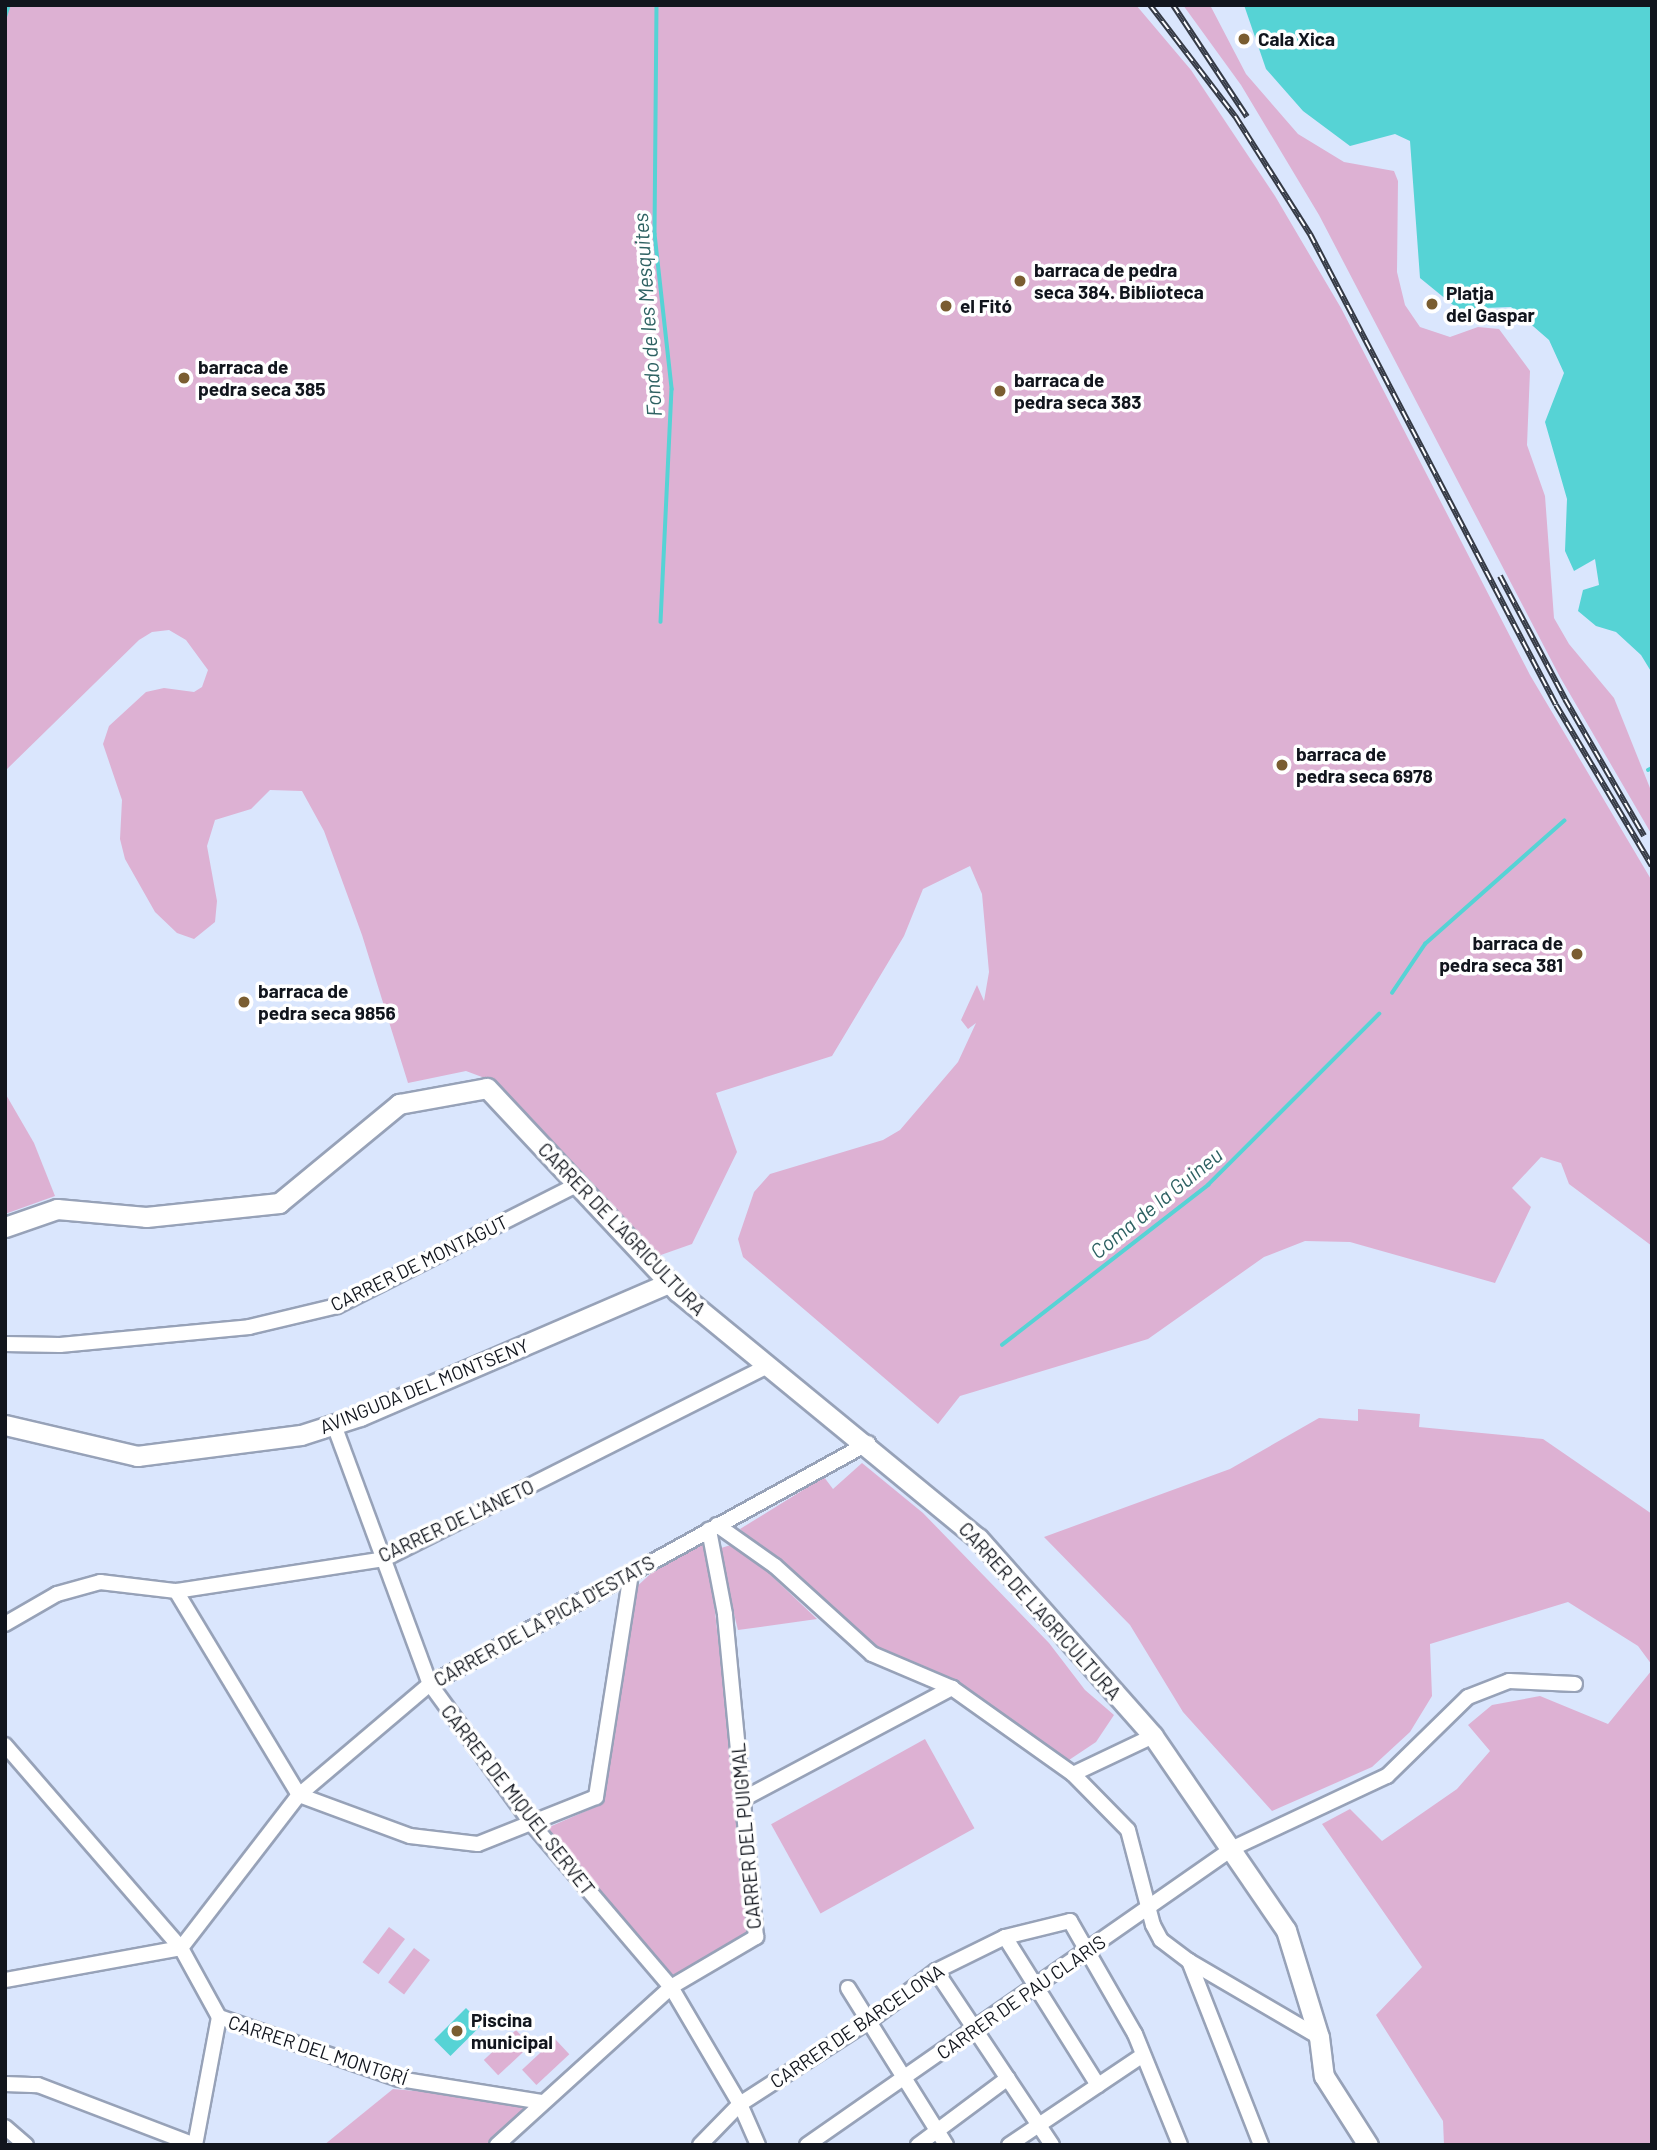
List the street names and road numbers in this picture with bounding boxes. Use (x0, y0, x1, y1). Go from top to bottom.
street label: CARRER DE L'AGRICULTURA (534, 1138, 710, 1320)
street label: CARRER DE MONTAGUT (327, 1210, 511, 1316)
street label: AVINGUDA DEL MONTSENY (316, 1334, 532, 1438)
street label: CARRER DE L'ANETO (375, 1475, 537, 1567)
street label: CARRER DE L'AGRICULTURA (954, 1518, 1126, 1704)
street label: CARRER DE LA PICA D'ESTATS (430, 1551, 658, 1691)
street label: CARRER DE MIQUEL SERVET (437, 1700, 599, 1900)
street label: CARRER DEL PUIGMAL (726, 1742, 766, 1930)
street label: CARRER DE PAU CLARIS (932, 1930, 1110, 2064)
street label: CARRER DE BARCELONA (766, 1959, 948, 2093)
street label: CARRER DEL MONTGRÍ (225, 2010, 411, 2090)

